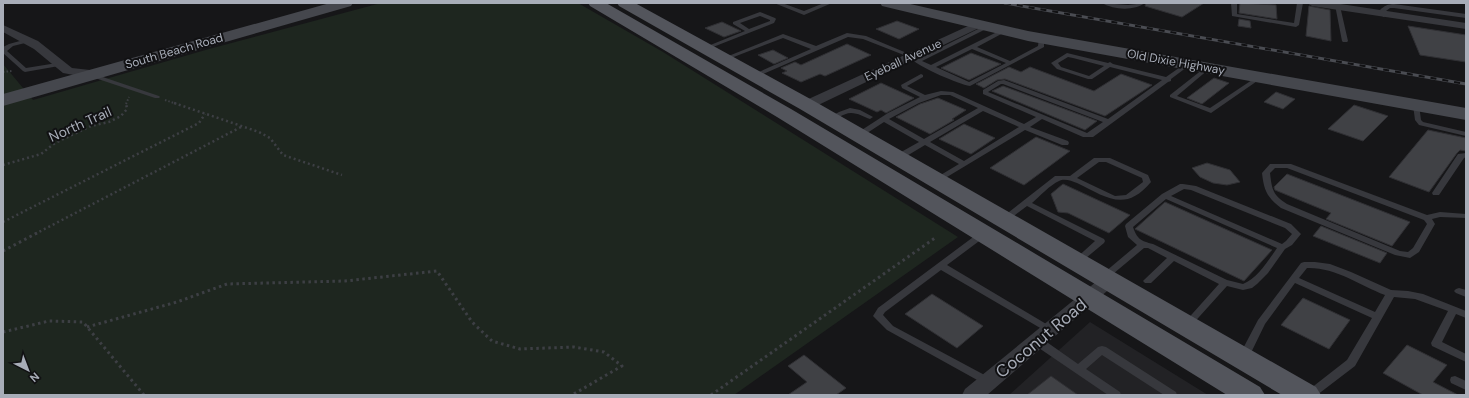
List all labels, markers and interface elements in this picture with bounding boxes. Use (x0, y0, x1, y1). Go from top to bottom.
street label: South Beach Road (123, 29, 225, 73)
street label: Eyeball Avenue (862, 35, 944, 85)
street label: Old Dixie Highway (1126, 46, 1227, 79)
street label: North Trail (46, 102, 114, 146)
street label: Coconut Road (991, 293, 1091, 383)
north arrow (8, 350, 48, 390)
text: N (27, 370, 42, 385)

